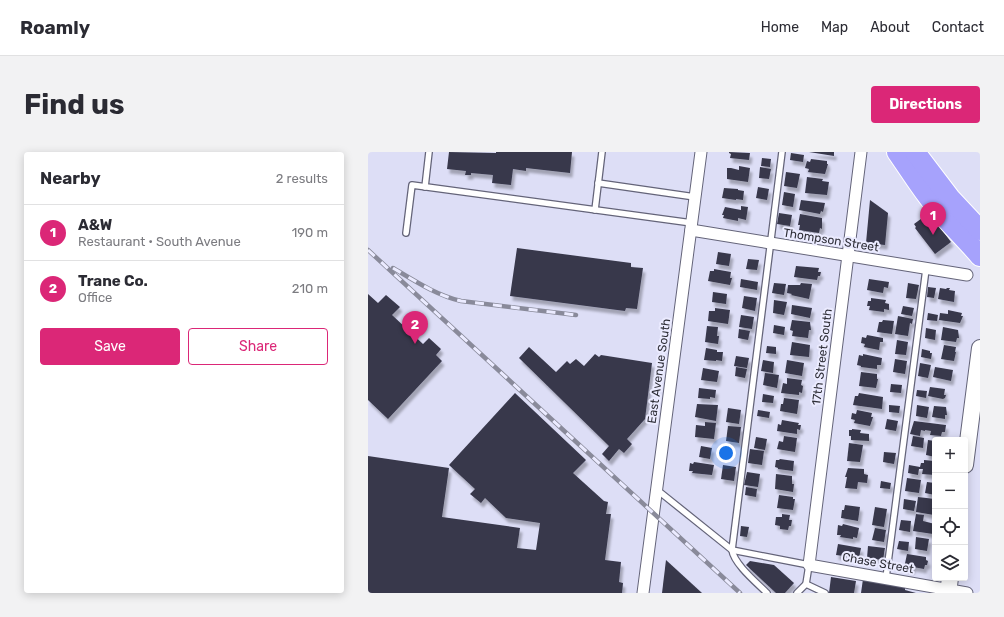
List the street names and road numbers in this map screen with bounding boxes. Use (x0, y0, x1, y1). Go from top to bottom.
street label: Thompson Street (782, 226, 880, 255)
street label: 17th Street South (809, 308, 835, 406)
street label: East Avenue South (645, 318, 673, 424)
street label: Chase Street (841, 550, 915, 576)

